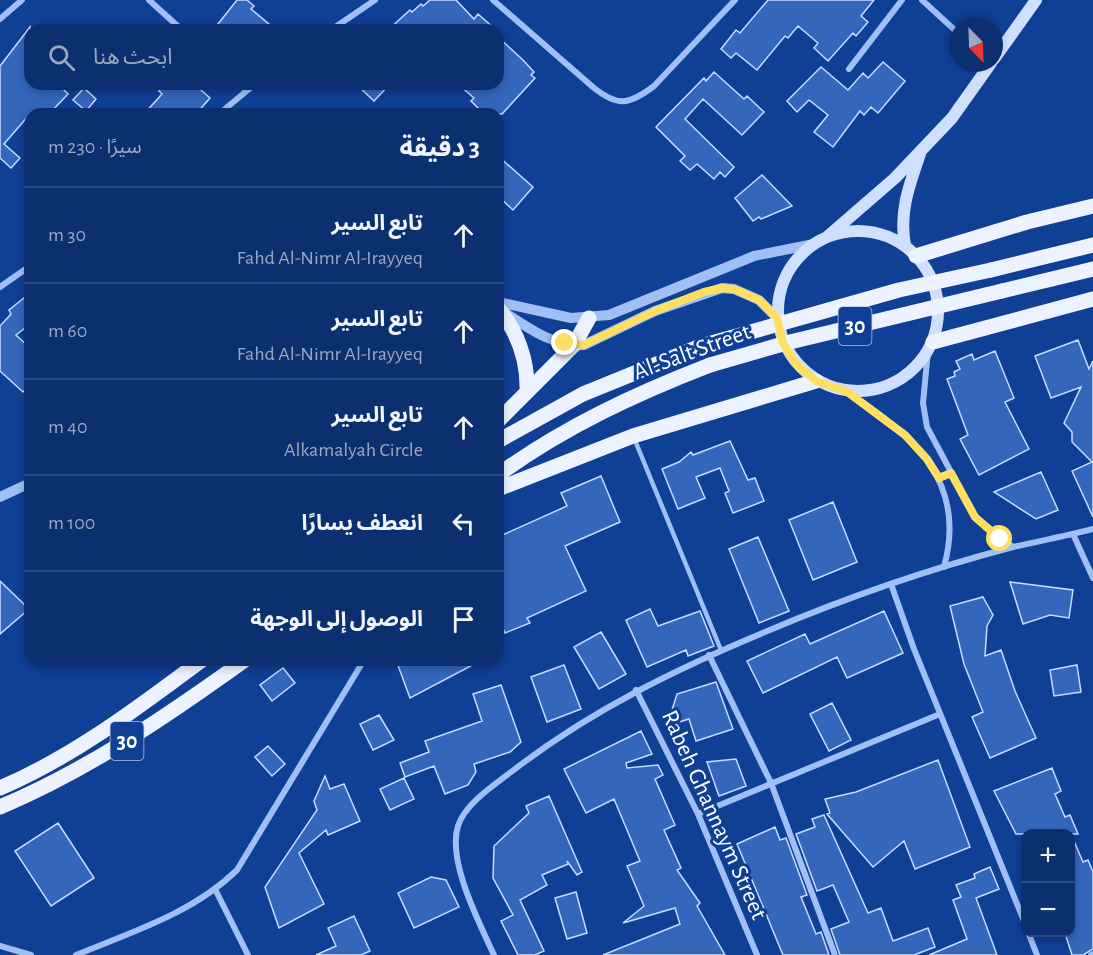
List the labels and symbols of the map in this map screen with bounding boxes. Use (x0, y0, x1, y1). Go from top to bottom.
north arrow (949, 18, 1003, 72)
road number: 30 (838, 307, 872, 345)
street label: Al-Salt Street (630, 320, 754, 384)
route end (551, 329, 577, 355)
route start (986, 525, 1012, 551)
street label: Rabeh Ghannaym Street (657, 707, 771, 924)
road number: 30 (110, 722, 144, 760)

